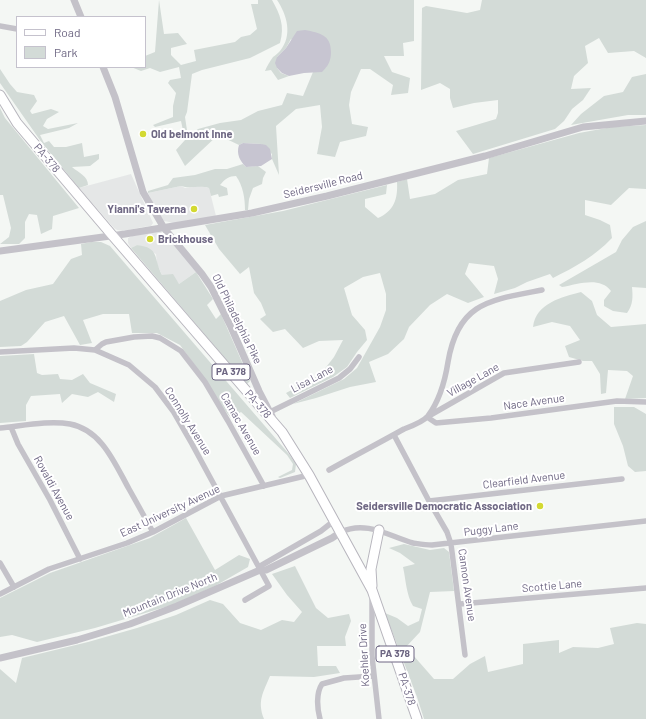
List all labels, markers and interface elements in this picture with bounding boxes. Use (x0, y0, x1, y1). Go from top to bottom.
legend (16, 16, 146, 68)
text: Road (54, 25, 81, 39)
text: Park (54, 45, 78, 59)
place label: Old belmont Inne (151, 127, 232, 141)
marker: Old belmont Inne (138, 129, 148, 139)
street label: PA-378 (31, 141, 63, 175)
street label: Seidersville Road (282, 169, 364, 201)
place label: Yianni's Taverna (107, 202, 186, 216)
marker: Yianni's Taverna (189, 204, 199, 214)
place label: Brickhouse (158, 232, 213, 246)
marker: Brickhouse (145, 234, 155, 244)
street label: Old Philadelphia Pike (209, 272, 265, 366)
street label: Village Lane (445, 360, 501, 400)
street label: Lisa Lane (289, 362, 335, 396)
road number: PA 378 (212, 364, 250, 380)
street label: Connolly Avenue (162, 385, 214, 457)
street label: PA-378 (242, 387, 274, 421)
street label: Camac Avenue (218, 390, 264, 458)
street label: Nace Avenue (502, 391, 566, 413)
street label: Rovaldi Avenue (31, 453, 77, 523)
street label: Clearfield Avenue (482, 468, 566, 492)
street label: East University Avenue (118, 482, 222, 540)
place label: Seidersville Democratic Association (356, 499, 532, 513)
marker: Seidersville Democratic Association (535, 501, 545, 511)
street label: Puggy Lane (463, 519, 519, 539)
street label: Cannon Avenue (455, 548, 479, 622)
street label: Mountain Drive North (121, 570, 219, 620)
street label: Scottie Lane (521, 577, 583, 595)
street label: Koehler Drive (356, 623, 372, 687)
road number: PA 378 (376, 646, 414, 662)
street label: PA-378 (396, 671, 418, 707)

